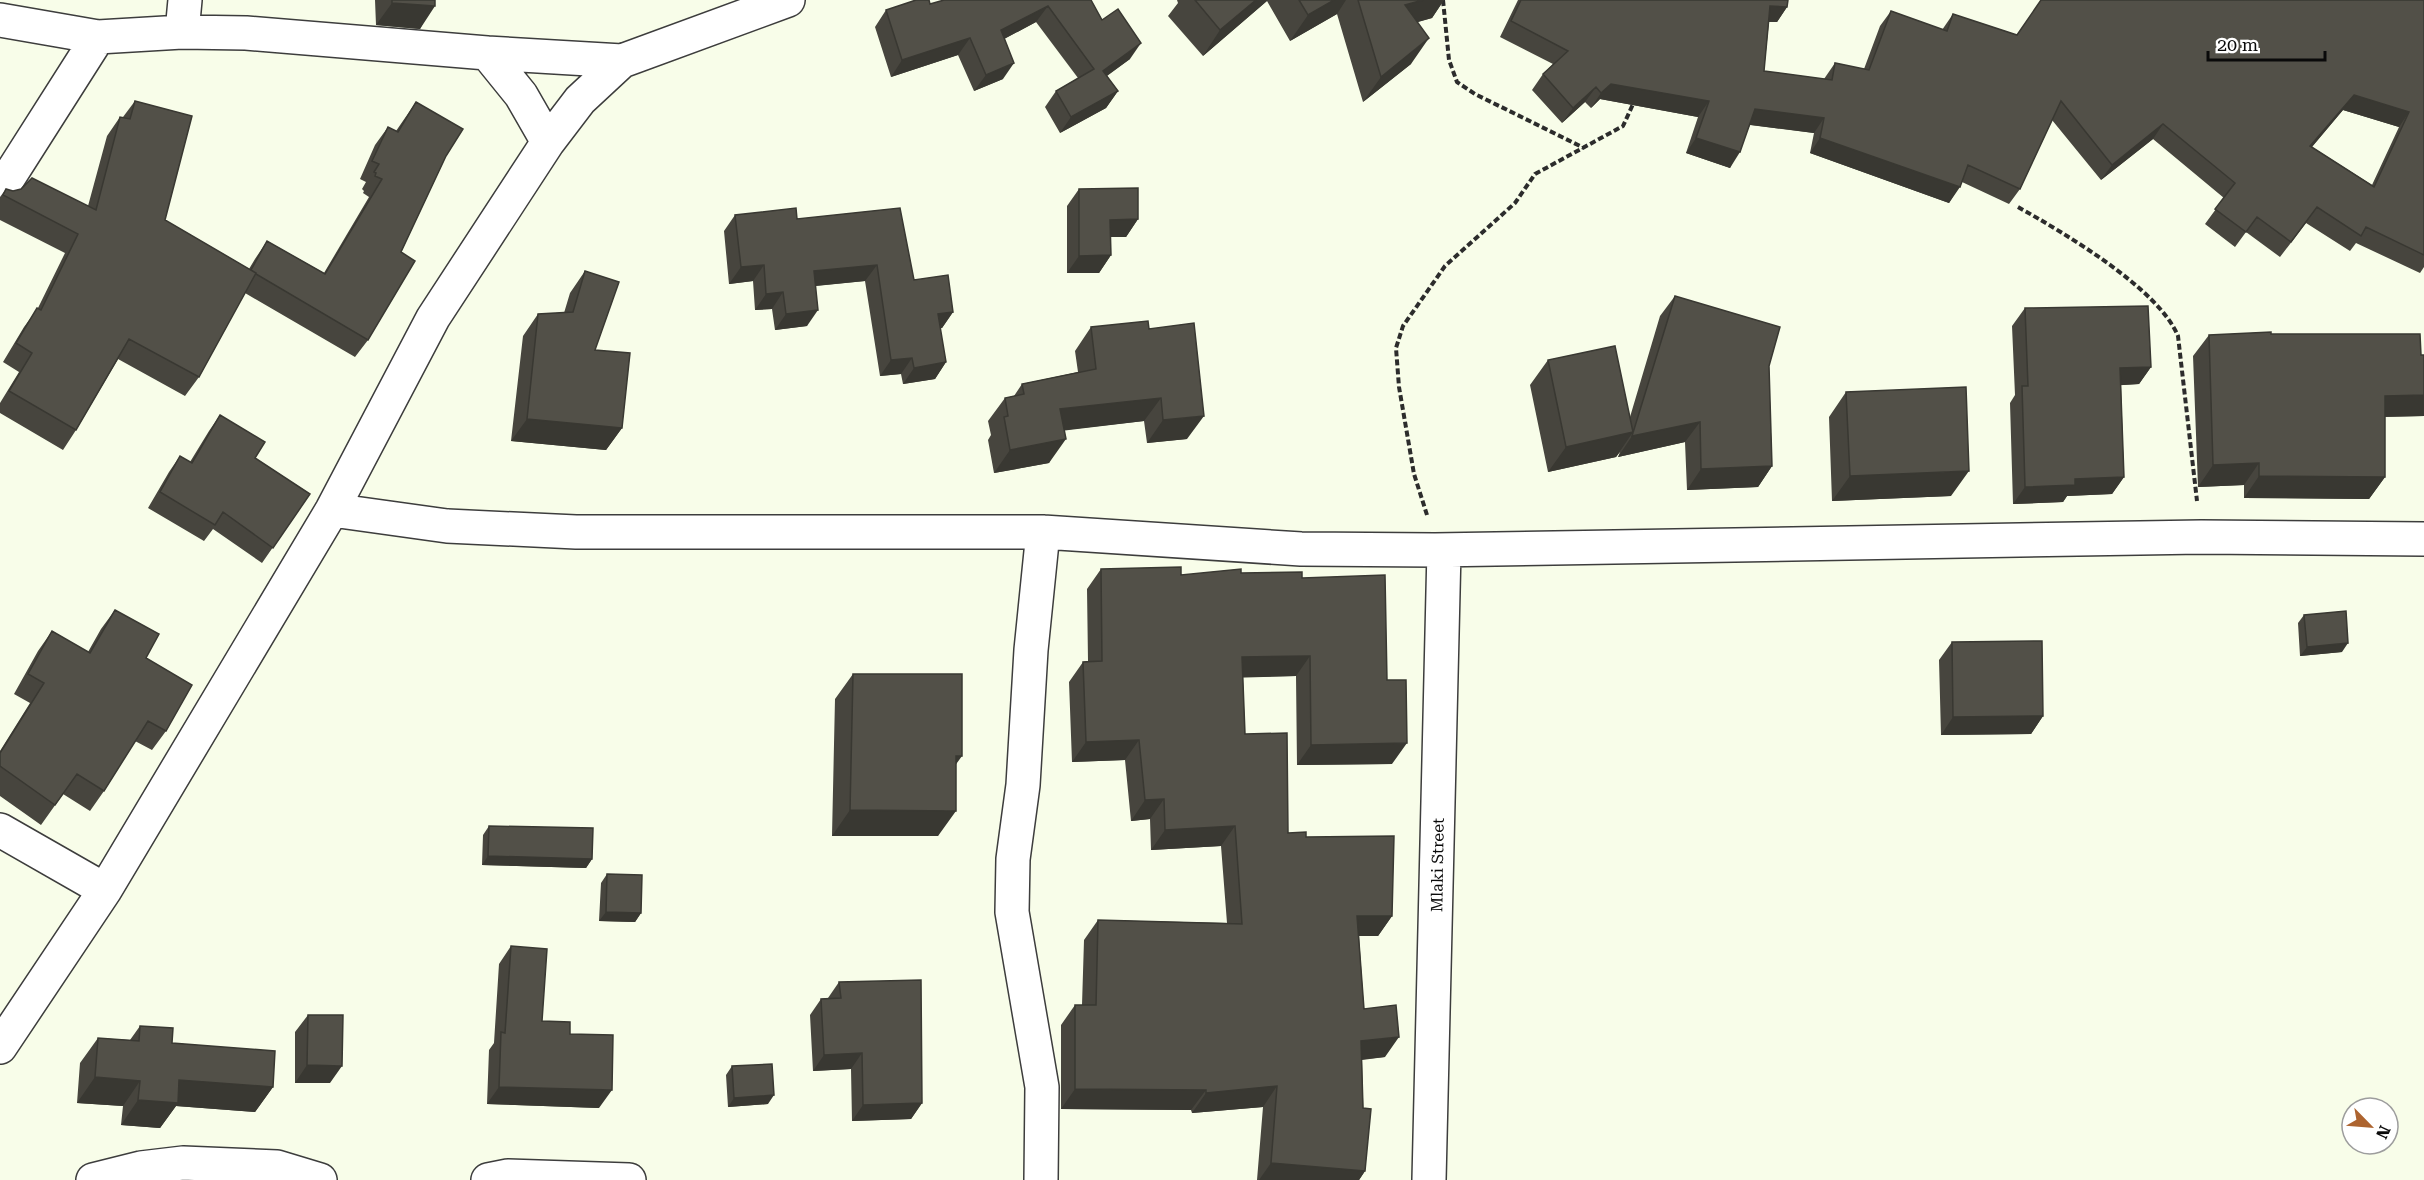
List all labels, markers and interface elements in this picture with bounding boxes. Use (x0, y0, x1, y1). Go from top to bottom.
scale bar (2208, 24, 2325, 62)
text: 20 m (2217, 34, 2258, 55)
street label: Mlaki Street (1427, 818, 1448, 912)
north arrow (2340, 1096, 2400, 1156)
text: N (2372, 1123, 2394, 1142)

